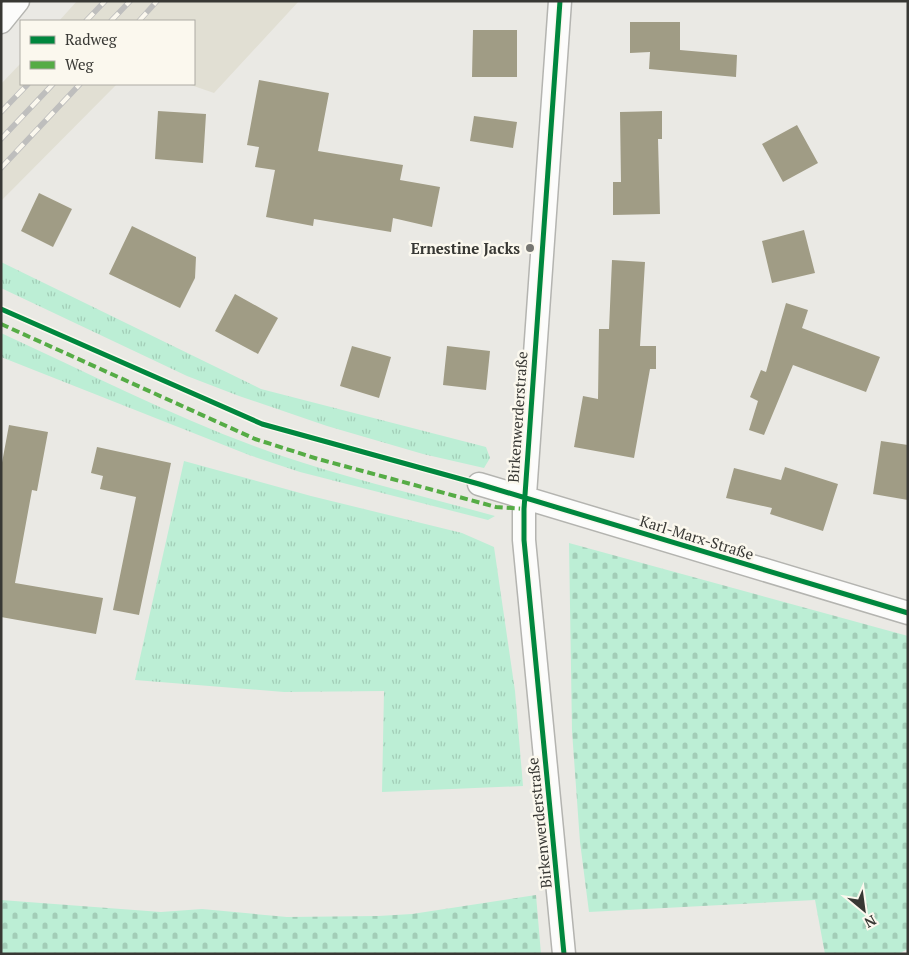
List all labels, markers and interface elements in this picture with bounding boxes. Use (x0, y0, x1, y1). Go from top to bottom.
legend (20, 20, 195, 85)
text: Radweg (65, 29, 118, 49)
text: Weg (65, 54, 95, 74)
place label: Ernestine Jacks (411, 238, 520, 258)
marker: Ernestine Jacks (524, 242, 536, 254)
street label: Birkenwerderstraße (502, 351, 532, 483)
street label: Karl-Marx-Straße (638, 510, 756, 564)
street label: Birkenwerderstraße (522, 756, 556, 890)
north arrow (839, 885, 889, 935)
text: N (861, 911, 880, 933)

